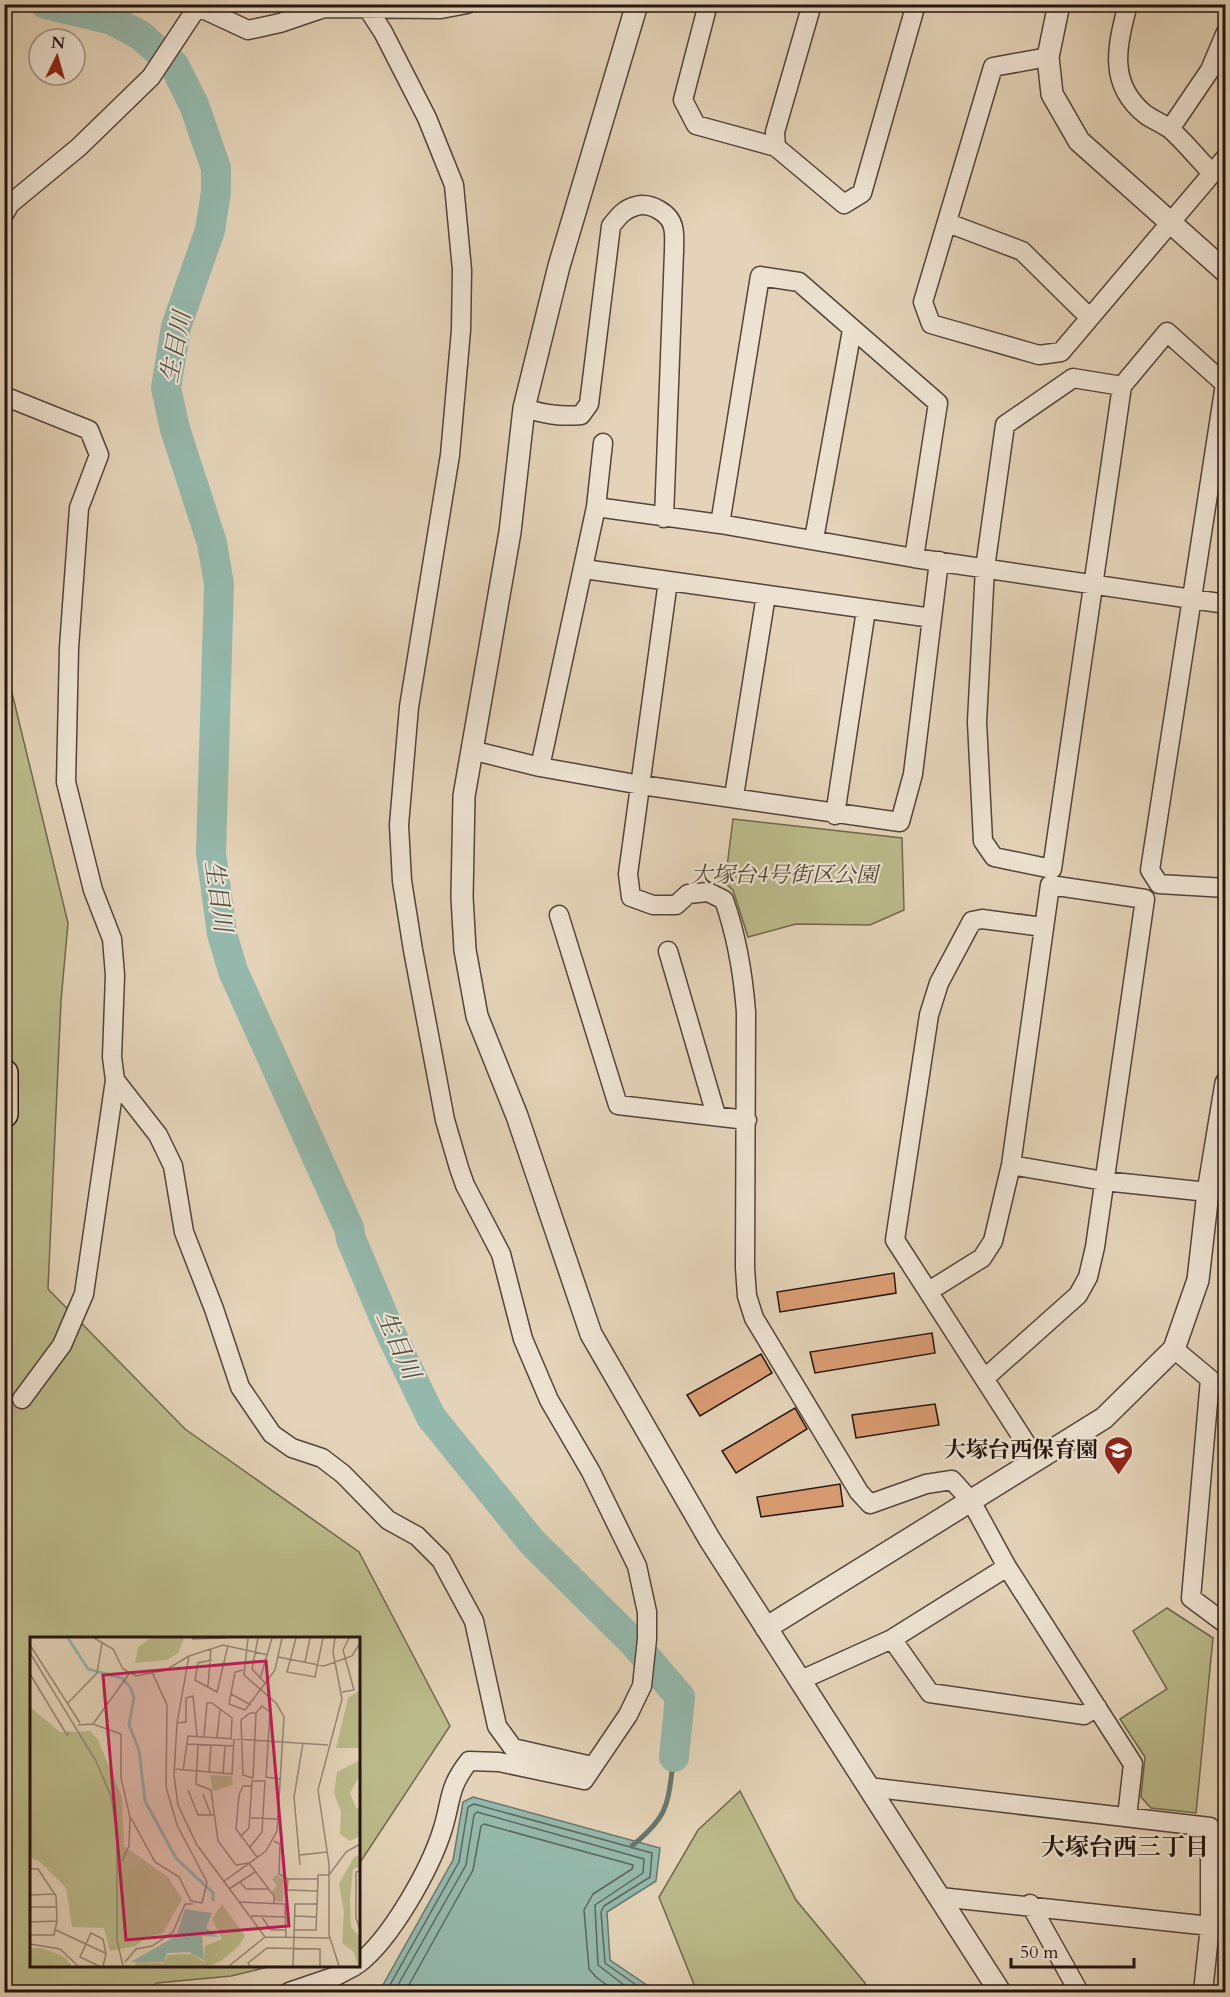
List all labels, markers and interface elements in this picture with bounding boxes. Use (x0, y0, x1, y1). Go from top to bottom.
north arrow (27, 27, 87, 87)
text: N (50, 31, 66, 55)
water label: 生目川 (153, 306, 200, 385)
water label: 生目川 (197, 858, 240, 937)
park label: 大塚台4号街区公園 (690, 860, 881, 890)
water label: 生目川 (368, 1305, 429, 1387)
school or university icon: 大塚台西保育園 (1103, 1434, 1135, 1476)
place label: 大塚台西保育園 (944, 1435, 1098, 1465)
inset map (30, 1637, 360, 1967)
district label: 大塚台西三丁目 (1041, 1831, 1209, 1864)
scale bar (1011, 1931, 1134, 1969)
text: 50 m (1020, 1940, 1059, 1965)

